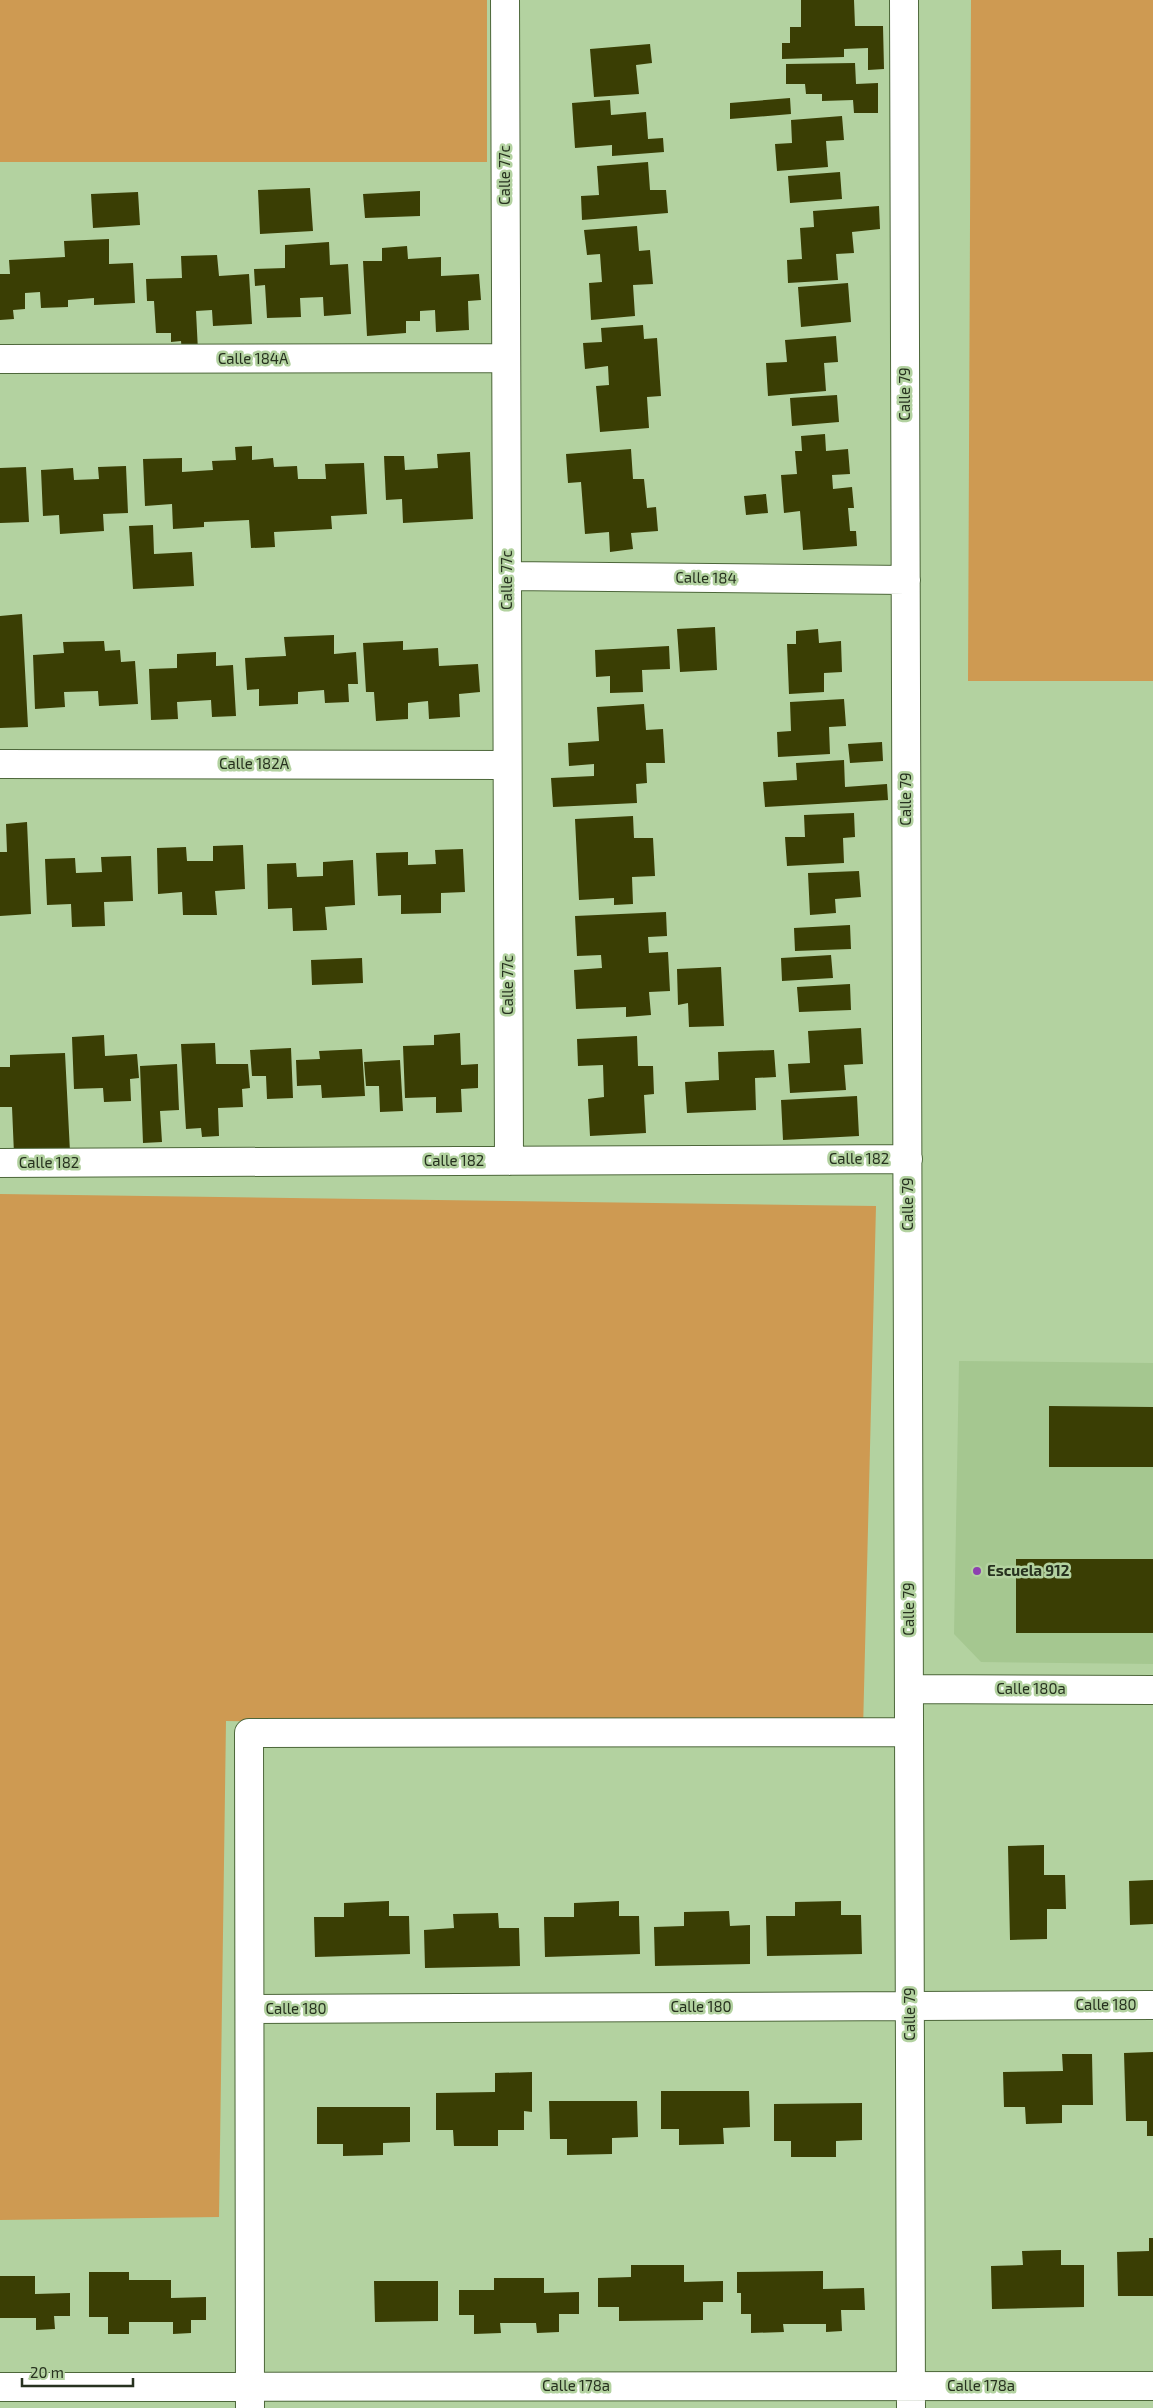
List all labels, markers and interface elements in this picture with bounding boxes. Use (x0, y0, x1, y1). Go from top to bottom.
street label: Calle 77c (495, 145, 513, 205)
street label: Calle 184A (218, 349, 289, 367)
street label: Calle 79 (895, 367, 913, 421)
street label: Calle 77c (497, 550, 515, 610)
street label: Calle 184 (675, 567, 737, 587)
street label: Calle 182A (219, 754, 290, 772)
street label: Calle 79 (896, 772, 914, 826)
street label: Calle 77c (498, 955, 516, 1015)
street label: Calle 182 (829, 1149, 889, 1167)
street label: Calle 182 (424, 1151, 484, 1169)
street label: Calle 182 (19, 1153, 79, 1171)
street label: Calle 79 (898, 1177, 916, 1231)
place label: Escuela 912 (987, 1561, 1070, 1579)
marker: Escuela 912 (971, 1565, 983, 1577)
street label: Calle 79 (899, 1582, 917, 1636)
street label: Calle 180a (996, 1679, 1066, 1697)
street label: Calle 79 (900, 1987, 918, 2041)
street label: Calle 180 (1075, 1995, 1137, 2013)
street label: Calle 180 (670, 1997, 732, 2015)
street label: Calle 180 (265, 1999, 327, 2017)
scale bar (22, 2356, 134, 2388)
text: 20 m (30, 2363, 64, 2381)
street label: Calle 178a (542, 2376, 610, 2394)
street label: Calle 178a (947, 2376, 1015, 2394)

